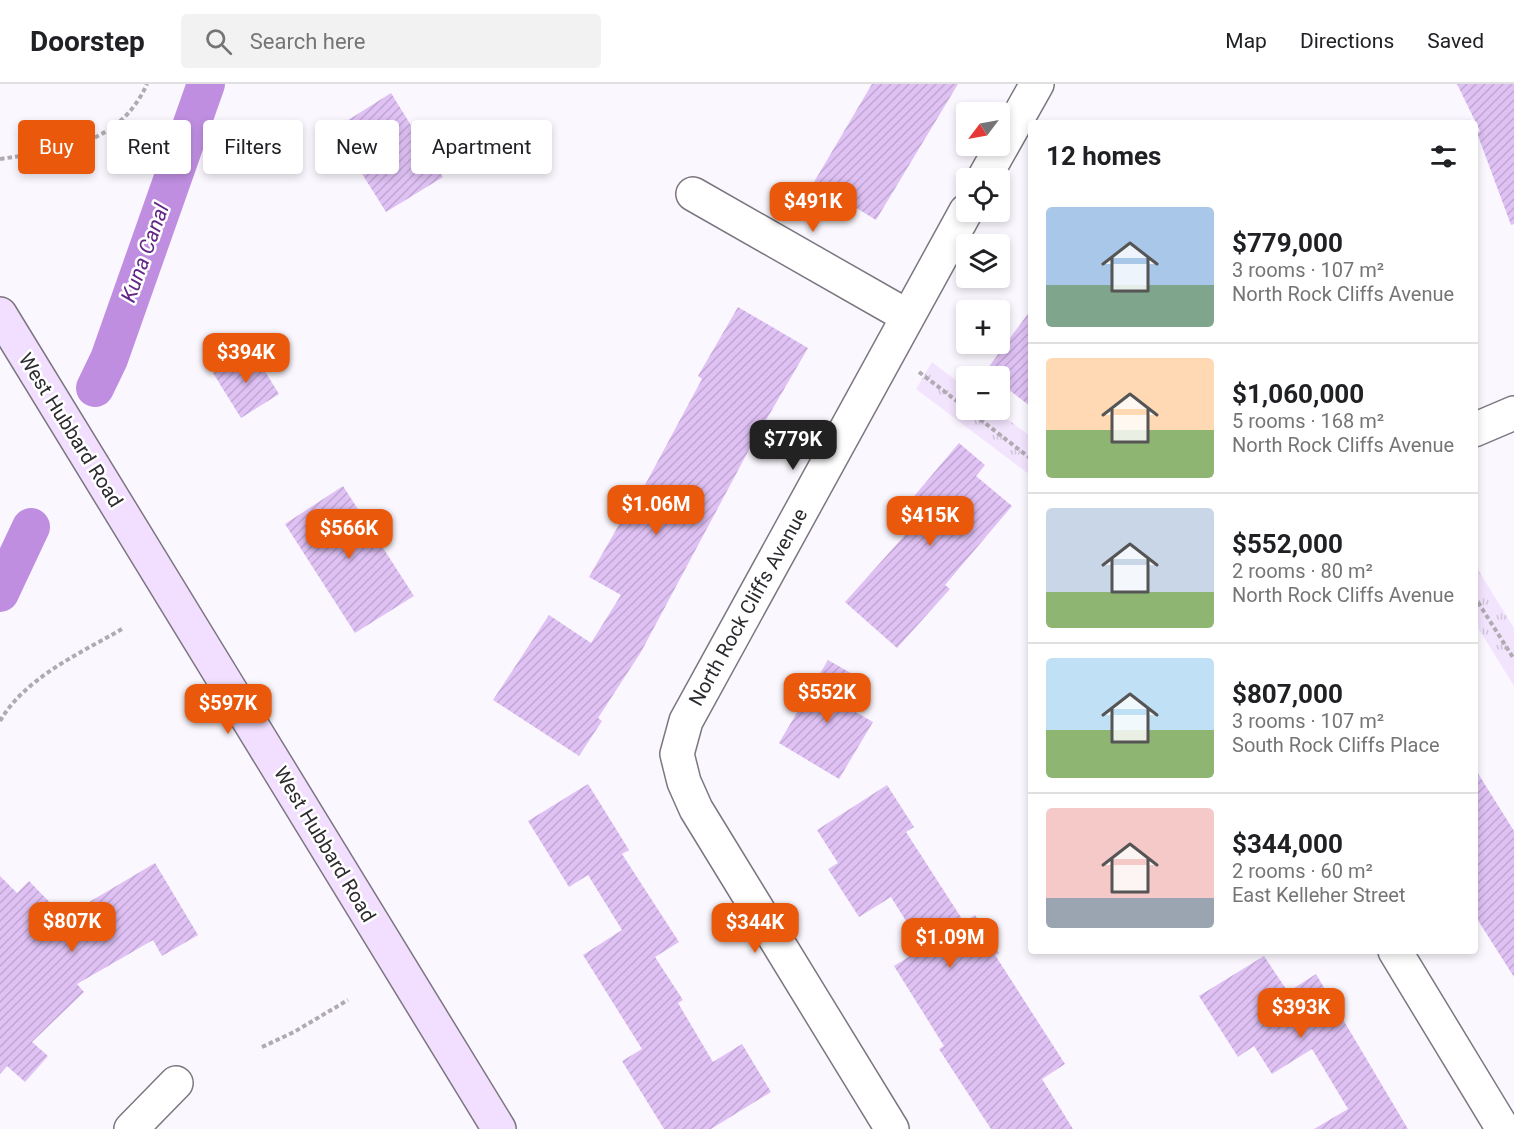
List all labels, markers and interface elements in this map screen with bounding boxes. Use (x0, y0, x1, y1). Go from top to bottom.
search box (181, 14, 601, 68)
text: Doorstep (30, 25, 145, 58)
icon: search (202, 25, 235, 58)
text: Search here (250, 29, 366, 54)
text: Map (1225, 29, 1267, 53)
text: Directions (1300, 29, 1394, 53)
text: Saved (1427, 29, 1484, 53)
north arrow (956, 102, 1010, 156)
map controls (956, 102, 1010, 420)
chip: Buy (18, 120, 95, 174)
chip: Rent (107, 120, 191, 174)
chip: Filters (203, 120, 303, 174)
chip: New (315, 120, 399, 174)
chip: Apartment (411, 120, 552, 174)
icon: filters (1427, 140, 1460, 173)
text: 12 homes (1046, 141, 1161, 171)
button: locate (956, 168, 1010, 222)
pin: $491K (771, 182, 855, 233)
text: $491K (784, 189, 842, 213)
water label: Kuna Canal (116, 200, 174, 305)
text: $779,000 (1232, 228, 1343, 258)
icon: home (1094, 231, 1166, 303)
button: layers (956, 234, 1010, 288)
text: 3 rooms · 107 m² (1232, 258, 1384, 282)
text: North Rock Cliffs Avenue (1232, 282, 1454, 306)
button: + (956, 300, 1010, 354)
pin: $394K (204, 333, 288, 384)
text: $394K (217, 340, 275, 364)
street label: West Hubbard Road (14, 348, 128, 512)
button: − (956, 366, 1010, 420)
text: $1,060,000 (1232, 379, 1364, 409)
icon: home (1094, 382, 1166, 454)
text: 5 rooms · 168 m² (1232, 409, 1384, 433)
pin: $779K (751, 420, 835, 471)
text: $779K (764, 427, 822, 451)
text: North Rock Cliffs Avenue (1232, 433, 1454, 457)
pin: $1.06M (607, 485, 705, 536)
text: $1.06M (621, 492, 691, 516)
pin: $415K (888, 496, 972, 547)
text: $415K (901, 503, 959, 527)
street label: North Rock Cliffs Avenue (684, 504, 812, 710)
pin: $566K (307, 509, 391, 560)
text: $566K (320, 516, 378, 540)
text: $552,000 (1232, 529, 1343, 559)
icon: home (1094, 532, 1166, 604)
text: 2 rooms · 80 m² (1232, 559, 1373, 583)
text: North Rock Cliffs Avenue (1232, 583, 1454, 607)
pin: $552K (785, 673, 869, 724)
text: $807,000 (1232, 679, 1343, 709)
text: $552K (798, 680, 856, 704)
icon: home (1094, 682, 1166, 754)
pin: $597K (186, 684, 270, 735)
text: $597K (199, 691, 257, 715)
text: 3 rooms · 107 m² (1232, 709, 1384, 733)
text: South Rock Cliffs Place (1232, 733, 1440, 757)
street label: West Hubbard Road (269, 762, 381, 926)
text: $344,000 (1232, 829, 1343, 859)
icon: home (1094, 832, 1166, 904)
text: 2 rooms · 60 m² (1232, 859, 1373, 883)
text: East Kelleher Street (1232, 883, 1405, 907)
pin: $807K (30, 902, 114, 953)
pin: $344K (713, 903, 797, 954)
text: $807K (43, 909, 101, 933)
text: $344K (726, 910, 784, 934)
pin: $1.09M (901, 918, 999, 969)
text: $1.09M (915, 925, 985, 949)
pin: $393K (1259, 988, 1343, 1039)
text: $393K (1272, 995, 1330, 1019)

